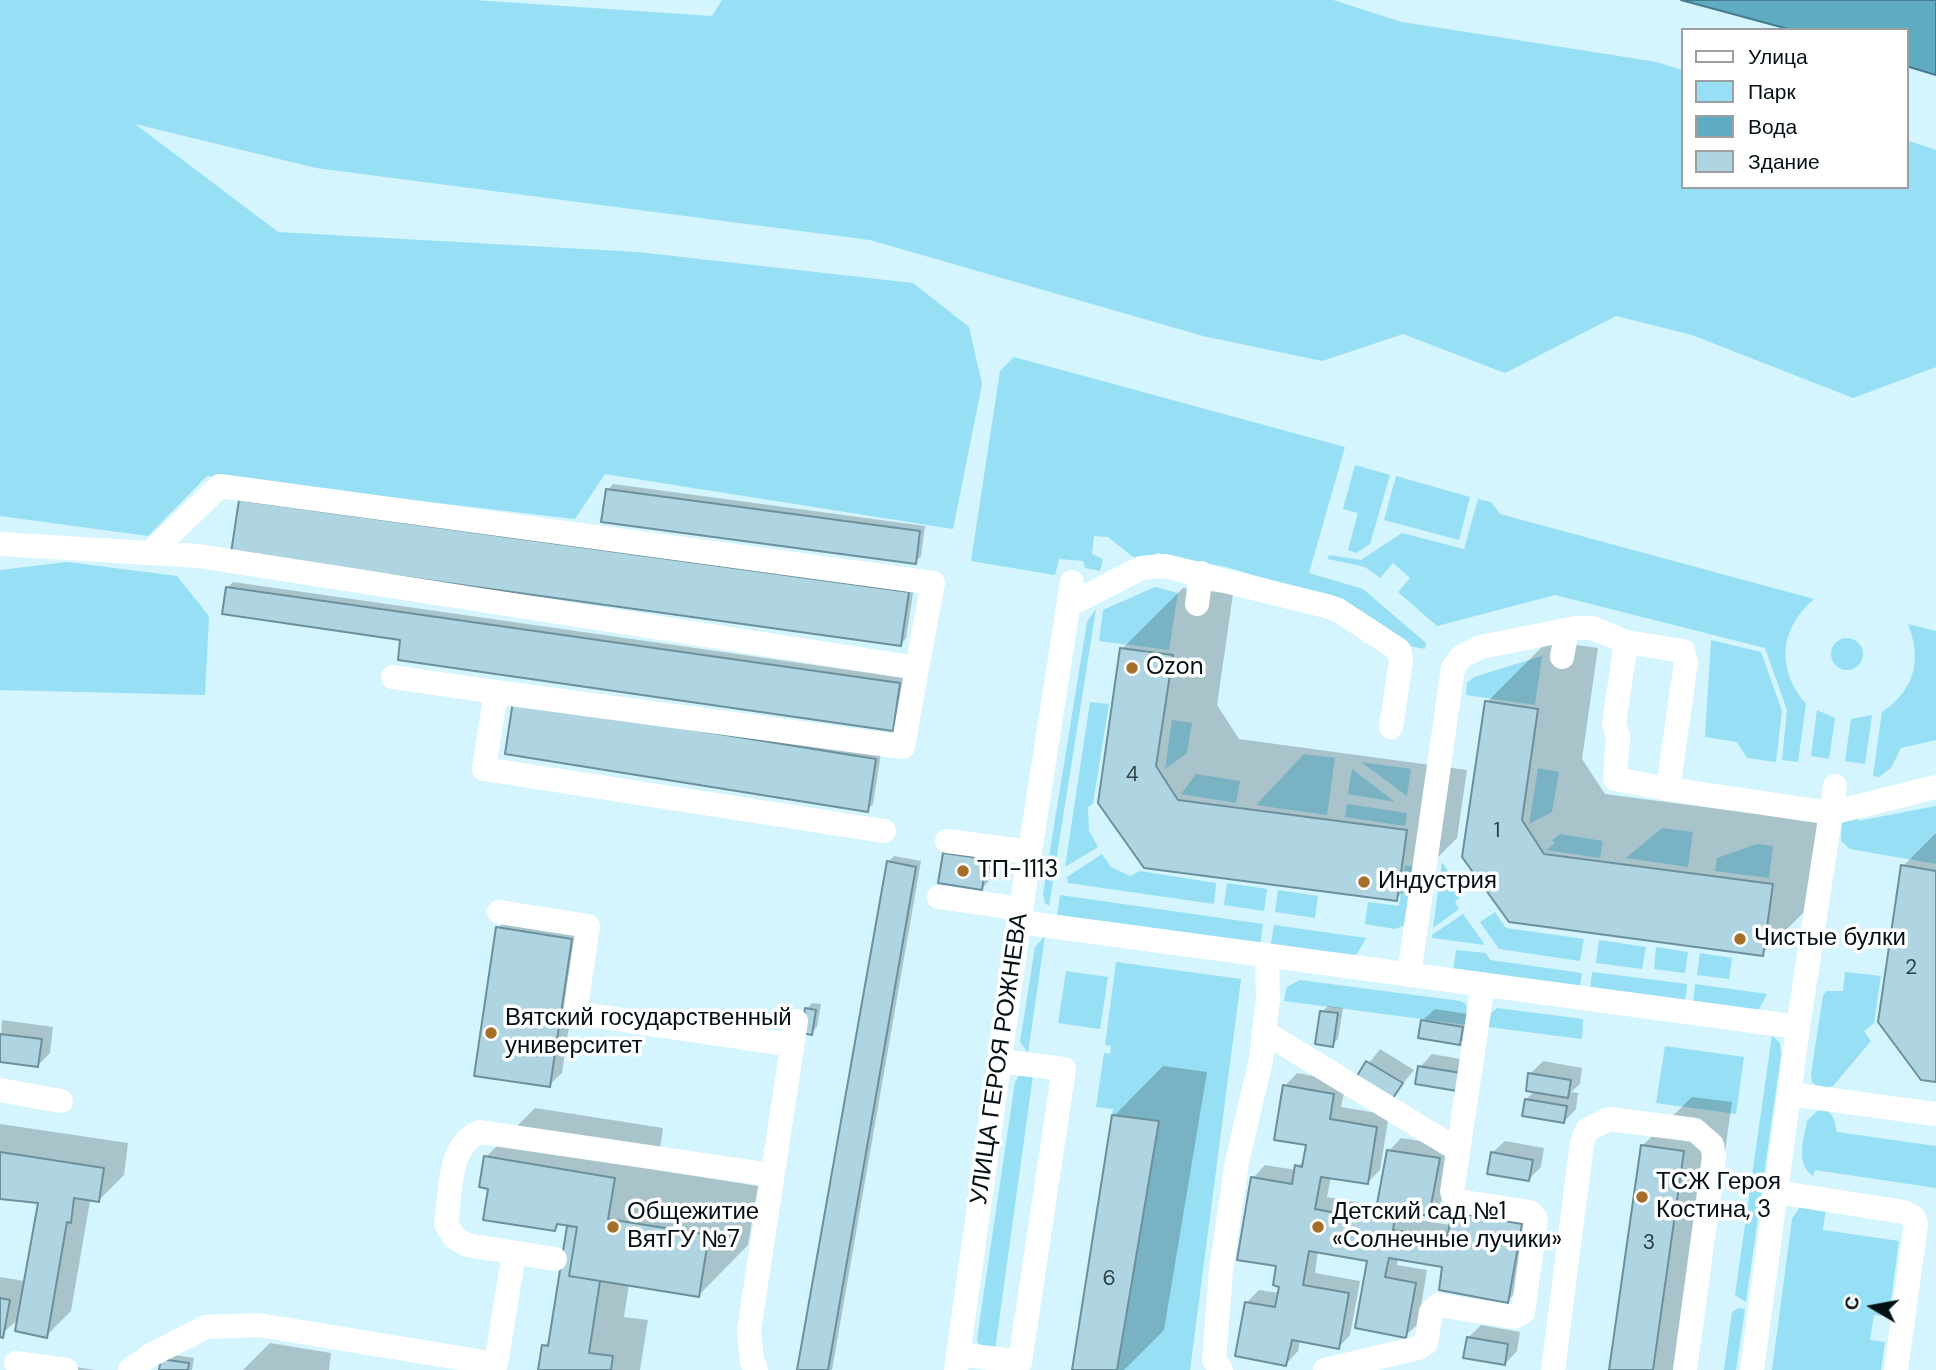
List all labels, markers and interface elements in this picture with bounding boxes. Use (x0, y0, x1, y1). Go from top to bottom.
legend (1680, 28, 1908, 189)
text: Улица (1748, 43, 1808, 71)
text: Парк (1748, 78, 1796, 106)
text: Вода (1748, 113, 1797, 141)
text: Здание (1748, 148, 1820, 176)
place label: Ozon (1146, 654, 1204, 682)
marker: Ozon (1124, 660, 1140, 676)
house number: 4 (1126, 762, 1138, 788)
house number: 1 (1494, 818, 1500, 844)
place label: ТП-1113 (977, 857, 1059, 885)
marker: ТП-1113 (955, 863, 971, 879)
place label: Индустрия (1378, 868, 1497, 896)
marker: Индустрия (1356, 874, 1372, 890)
street label: УЛИЦА ГЕРОЯ РОЖНЕВА (965, 911, 1035, 1207)
place label: Чистые булки (1754, 925, 1906, 953)
marker: Чистые булки (1732, 931, 1748, 947)
house number: 2 (1905, 955, 1917, 981)
place label: Вятский государственный университет (505, 1005, 792, 1061)
marker: Вятский государственный университет (483, 1025, 499, 1041)
place label: ТСЖ Героя Костина, 3 (1656, 1169, 1781, 1225)
marker: ТСЖ Героя Костина, 3 (1634, 1189, 1650, 1205)
place label: Общежитие ВятГУ №7 (627, 1199, 759, 1255)
place label: Детский сад №1 «Солнечные лучики» (1332, 1199, 1562, 1255)
marker: Общежитие ВятГУ №7 (605, 1219, 621, 1235)
marker: Детский сад №1 «Солнечные лучики» (1310, 1219, 1326, 1235)
house number: 3 (1643, 1230, 1655, 1256)
house number: 6 (1102, 1266, 1116, 1292)
north arrow (1838, 1272, 1908, 1342)
text: С (1838, 1294, 1865, 1312)

